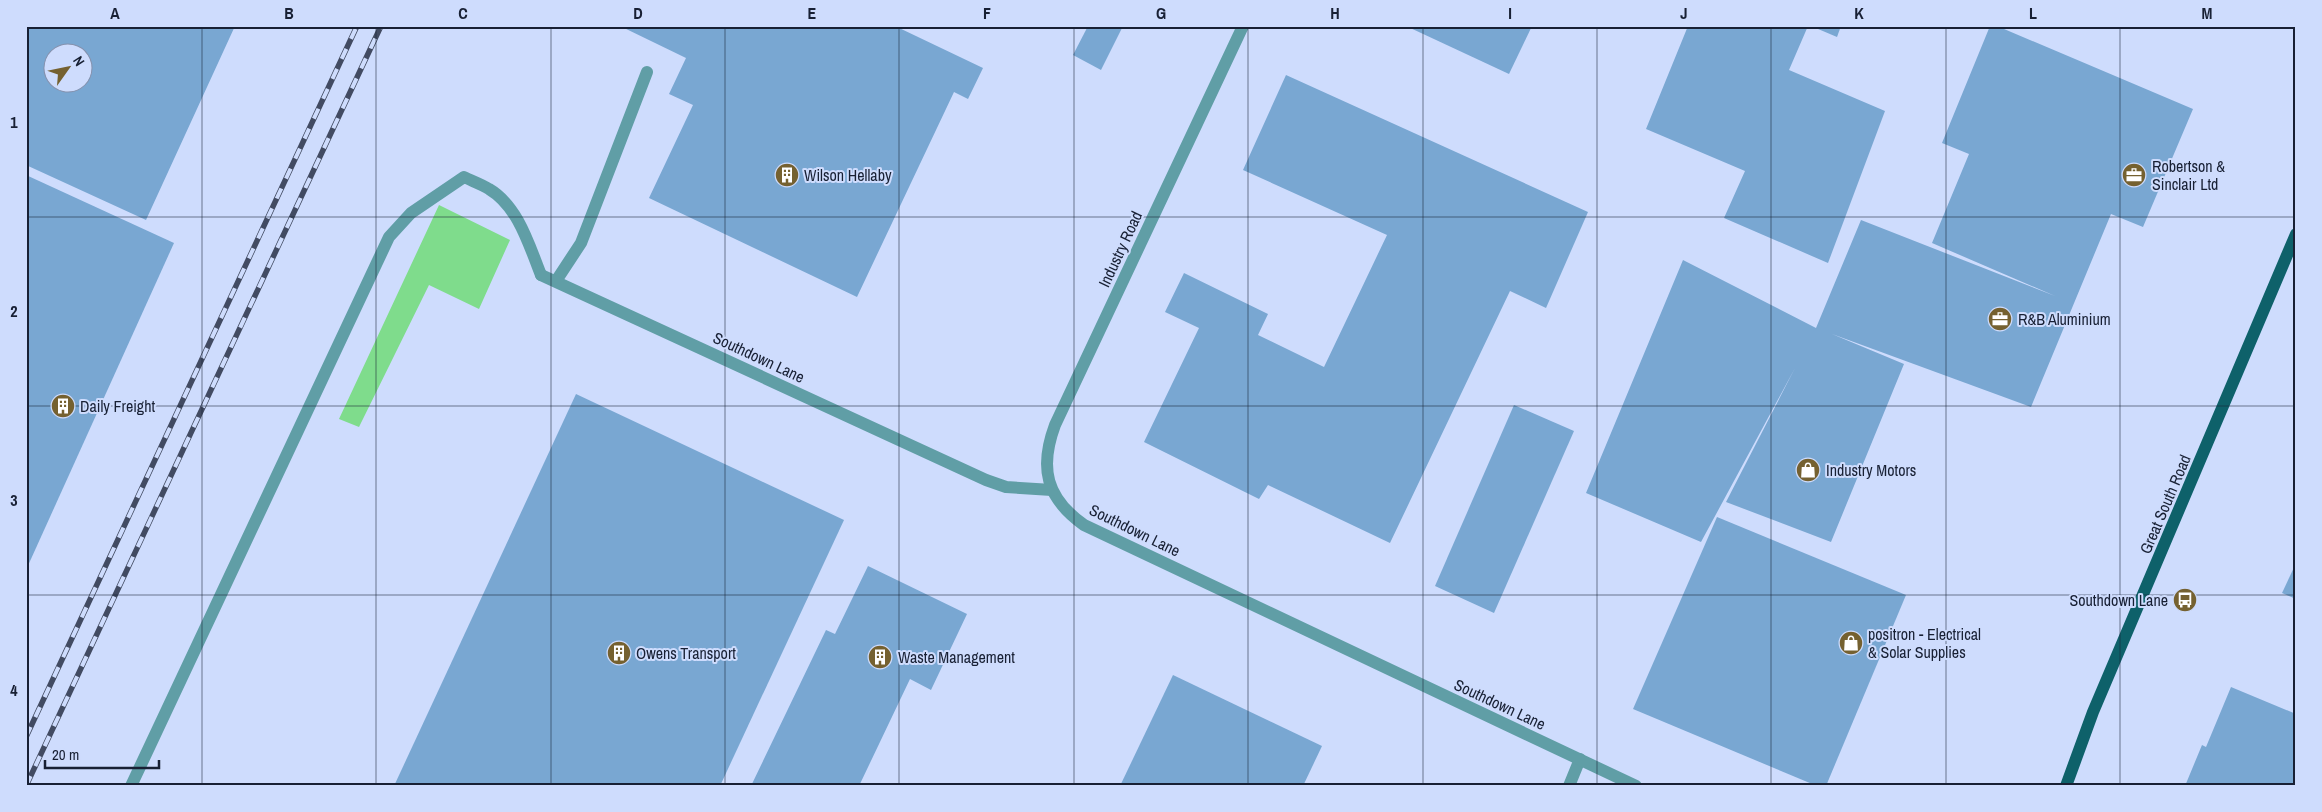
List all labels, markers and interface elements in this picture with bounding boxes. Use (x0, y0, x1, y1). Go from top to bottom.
text: A (110, 2, 120, 24)
text: B (284, 2, 294, 24)
text: C (458, 2, 468, 24)
text: D (633, 2, 643, 24)
text: E (808, 2, 817, 24)
text: F (983, 2, 991, 24)
text: G (1156, 2, 1166, 24)
text: H (1330, 2, 1340, 24)
text: I (1508, 2, 1512, 24)
text: J (1680, 2, 1688, 24)
text: K (1854, 2, 1864, 24)
text: L (2029, 2, 2037, 24)
text: M (2202, 2, 2213, 24)
north arrow (42, 42, 92, 92)
text: N (69, 53, 89, 69)
text: 1 (10, 111, 18, 133)
place label: Robertson & Sinclair Ltd (2152, 155, 2225, 195)
building icon: Wilson Hellaby (774, 162, 800, 188)
office icon: Robertson & Sinclair Ltd (2121, 162, 2147, 188)
place label: Wilson Hellaby (804, 164, 892, 186)
street label: Industry Road (1093, 207, 1147, 291)
text: 2 (10, 300, 18, 322)
office icon: R&B Aluminium (1987, 306, 2013, 332)
place label: R&B Aluminium (2018, 308, 2111, 330)
street label: Southdown Lane (710, 326, 808, 388)
building icon: Daily Freight (50, 393, 76, 419)
place label: Daily Freight (80, 395, 155, 417)
street label: Great South Road (2134, 451, 2196, 557)
shop icon: Industry Motors (1795, 457, 1821, 483)
place label: Industry Motors (1826, 459, 1916, 481)
text: 3 (10, 489, 18, 511)
street label: Southdown Lane (1086, 499, 1184, 561)
bus stop icon: Southdown Lane (2172, 587, 2198, 613)
place label: Southdown Lane (2070, 589, 2168, 611)
place label: positron - Electrical & Solar Supplies (1868, 623, 1981, 663)
shop icon: positron - Electrical & Solar Supplies (1838, 630, 1864, 656)
building icon: Owens Transport (606, 640, 632, 666)
place label: Owens Transport (636, 642, 736, 664)
building icon: Waste Management (867, 644, 893, 670)
place label: Waste Management (898, 646, 1015, 668)
street label: Southdown Lane (1451, 673, 1549, 735)
text: 4 (10, 679, 18, 701)
scale bar (45, 737, 159, 769)
text: 20 m (52, 744, 79, 765)

